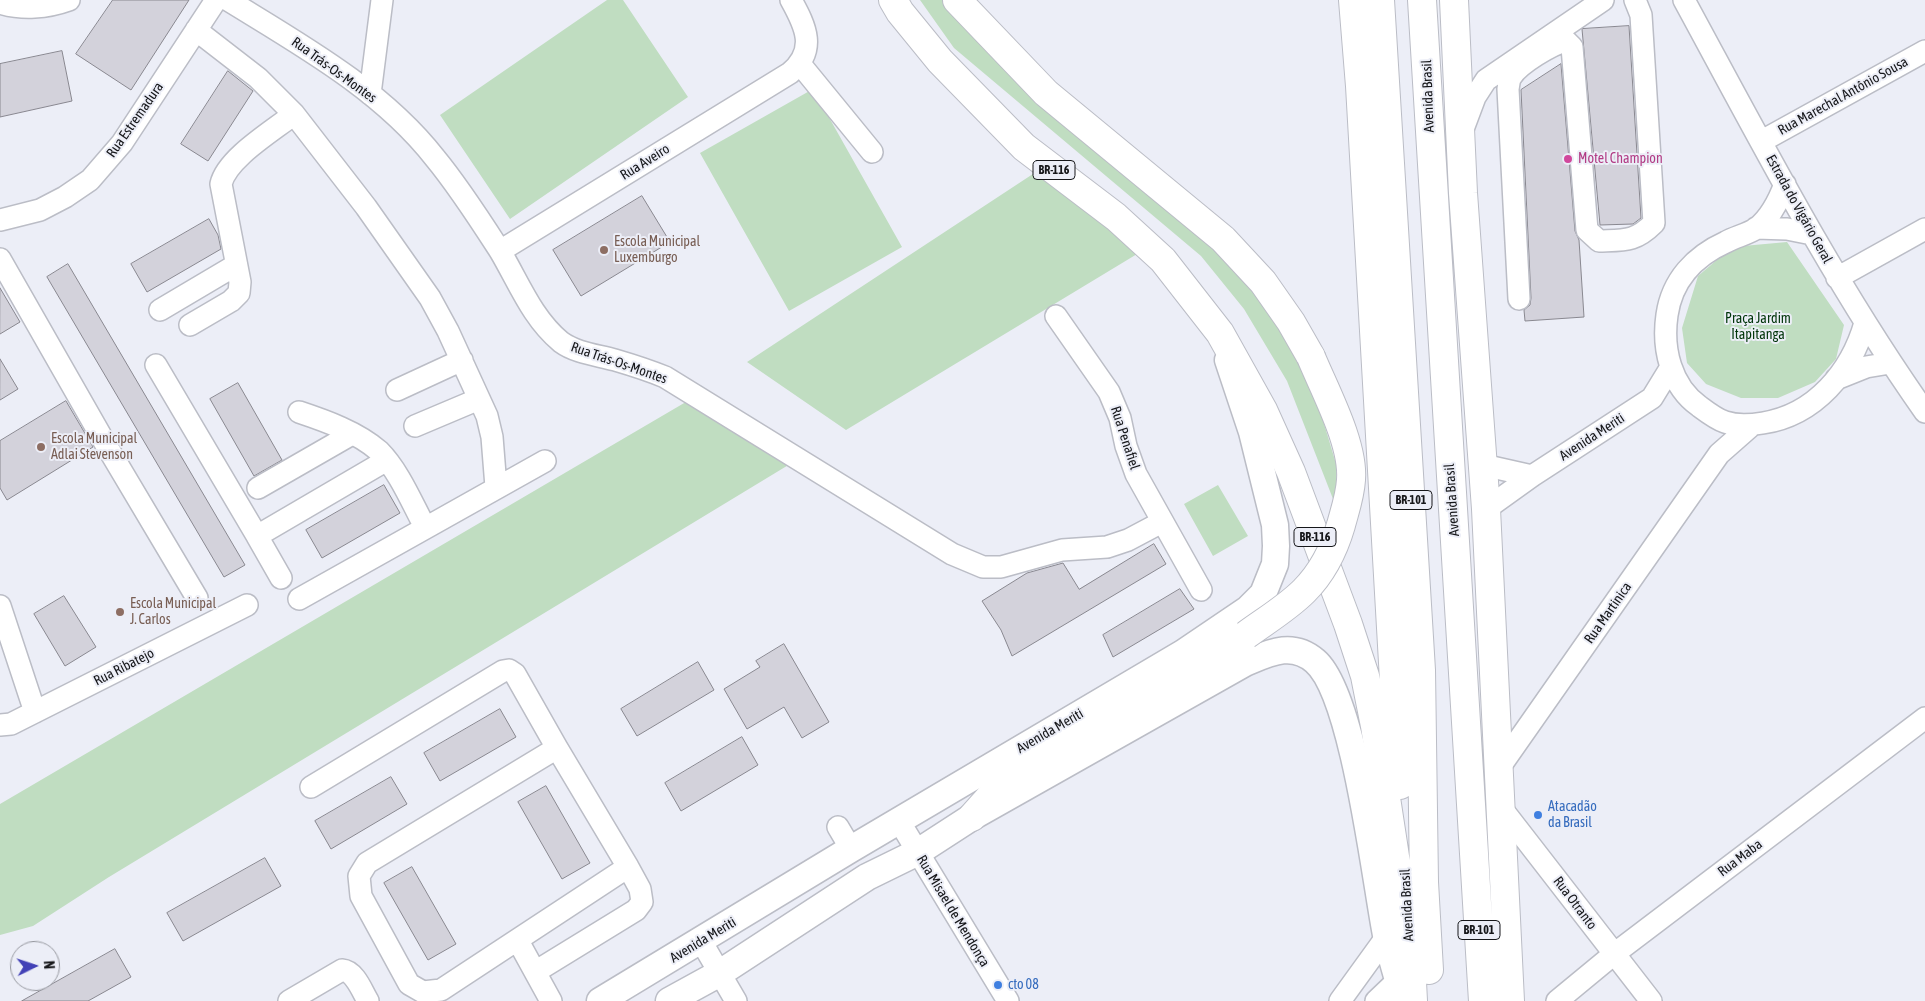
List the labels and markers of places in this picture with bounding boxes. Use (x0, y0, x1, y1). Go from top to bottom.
place label: Motel Champion (1578, 151, 1663, 167)
marker: Motel Champion (1562, 153, 1574, 165)
place label: Escola Municipal Luxemburgo (614, 234, 700, 266)
marker: Escola Municipal Luxemburgo (598, 244, 610, 256)
place label: Escola Municipal Adlai Stevenson (51, 431, 137, 464)
marker: Escola Municipal Adlai Stevenson (35, 441, 47, 453)
place label: Escola Municipal J. Carlos (130, 596, 216, 628)
marker: Escola Municipal J. Carlos (114, 606, 126, 618)
place label: Atacadão da Brasil (1548, 799, 1597, 832)
marker: Atacadão da Brasil (1532, 809, 1544, 821)
place label: cto 08 (1008, 977, 1039, 993)
marker: cto 08 (992, 979, 1004, 991)

